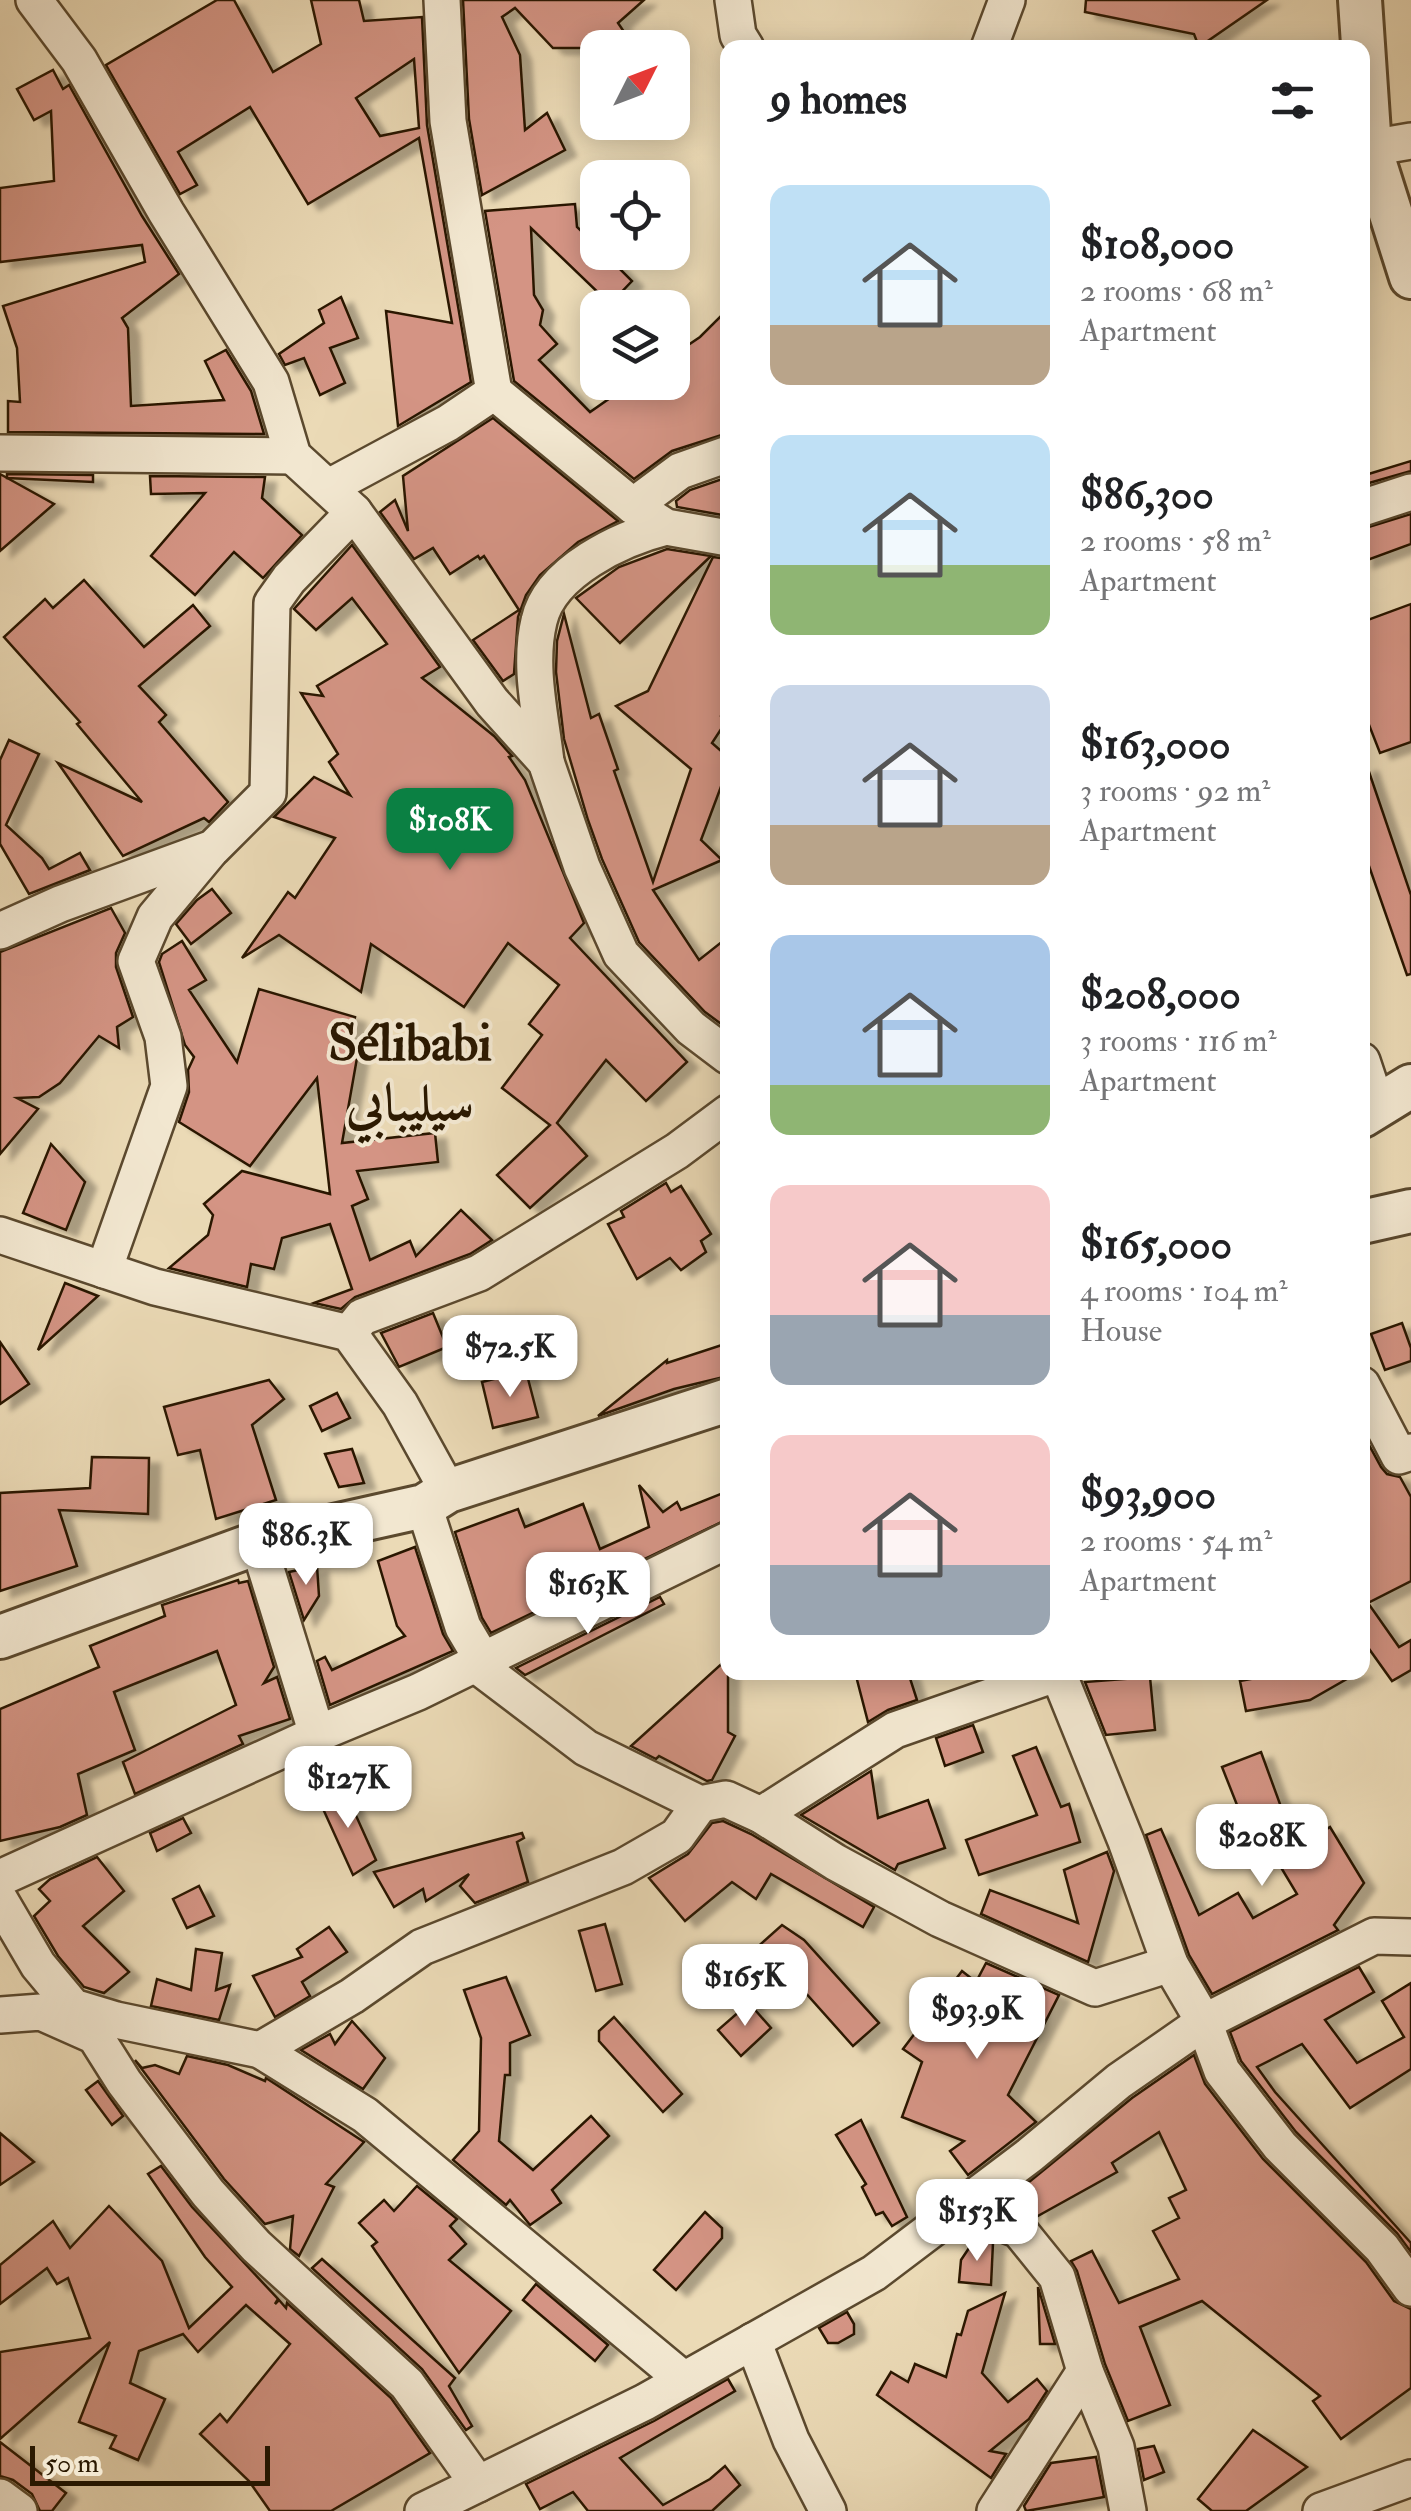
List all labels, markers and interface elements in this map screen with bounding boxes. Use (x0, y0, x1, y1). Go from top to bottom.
north arrow (580, 30, 690, 140)
map controls (580, 30, 690, 400)
icon: filters (1265, 73, 1320, 128)
text: 9 homes (770, 74, 907, 126)
button: locate (580, 160, 690, 270)
text: $108,000 (1080, 219, 1234, 271)
icon: home (850, 225, 970, 345)
text: 2 rooms · 68 m² (1080, 271, 1273, 311)
button: layers (580, 290, 690, 400)
text: Apartment (1080, 311, 1217, 351)
text: $86,300 (1080, 469, 1214, 521)
icon: home (850, 475, 970, 595)
text: 2 rooms · 58 m² (1080, 521, 1271, 561)
text: Apartment (1080, 561, 1217, 601)
text: $163,000 (1080, 719, 1230, 771)
icon: home (850, 725, 970, 845)
text: 3 rooms · 92 m² (1080, 771, 1270, 811)
pin: $108K (380, 788, 520, 873)
text: $108K (408, 800, 492, 840)
text: Apartment (1080, 811, 1217, 851)
text: $208,000 (1080, 969, 1241, 1021)
icon: home (850, 975, 970, 1095)
district label: Sélibabi سيليبابي (328, 1011, 492, 1144)
text: 3 rooms · 116 m² (1080, 1021, 1277, 1061)
text: Apartment (1080, 1061, 1217, 1101)
text: $165,000 (1080, 1219, 1232, 1271)
icon: home (850, 1225, 970, 1345)
text: 4 rooms · 104 m² (1080, 1271, 1288, 1311)
text: House (1080, 1311, 1162, 1351)
pin: $72.5K (429, 1315, 591, 1400)
text: $72.5K (464, 1327, 556, 1367)
text: $93,900 (1080, 1469, 1216, 1521)
icon: home (850, 1475, 970, 1595)
pin: $86.3K (225, 1503, 387, 1588)
text: $86.3K (261, 1515, 351, 1555)
text: 2 rooms · 54 m² (1080, 1521, 1272, 1561)
pin: $163K (518, 1552, 658, 1637)
text: Apartment (1080, 1561, 1217, 1601)
text: $163K (548, 1564, 628, 1604)
pin: $127K (278, 1746, 418, 1831)
text: $127K (307, 1758, 389, 1798)
pin: $208K (1192, 1804, 1332, 1889)
text: $208K (1218, 1816, 1306, 1856)
pin: $165K (675, 1944, 815, 2029)
text: $165K (704, 1956, 786, 1996)
pin: $93.9K (896, 1977, 1058, 2062)
text: $93.9K (931, 1989, 1023, 2029)
pin: $153K (907, 2179, 1047, 2264)
text: $153K (938, 2191, 1016, 2231)
scale bar (30, 2441, 270, 2486)
text: 50 m (45, 2446, 99, 2481)

